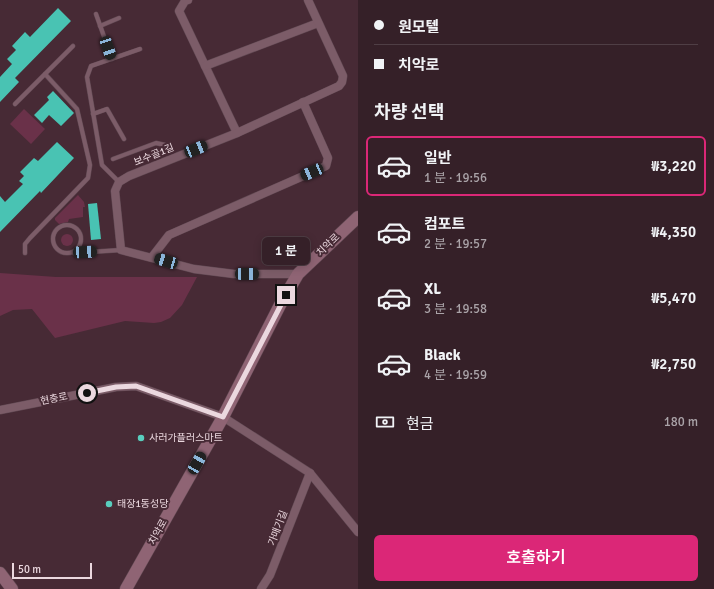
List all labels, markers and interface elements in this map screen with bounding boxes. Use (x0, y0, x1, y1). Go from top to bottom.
text: 원모텔 (398, 18, 439, 36)
car (98, 35, 118, 61)
text: 치악로 (398, 56, 439, 74)
text: 차량 선택 (374, 101, 444, 123)
car (183, 139, 209, 159)
street label: 보수골1길 (132, 142, 176, 168)
icon: car (376, 148, 412, 184)
text: 일반 (424, 149, 452, 167)
text: ₩3,220 (651, 157, 696, 175)
car (299, 162, 325, 182)
text: 1 분 · 19:56 (424, 170, 487, 186)
icon: car (376, 214, 412, 250)
text: 컴포트 (424, 215, 465, 233)
text: ₩4,350 (651, 223, 696, 241)
street label: 치악로 (314, 231, 342, 259)
text: 2 분 · 19:57 (424, 236, 487, 252)
callout: 1 분 (262, 237, 310, 265)
text: 1 분 (275, 243, 297, 259)
car (73, 245, 97, 259)
car (153, 252, 179, 270)
car (235, 268, 259, 280)
icon: car (376, 280, 412, 316)
text: XL (424, 280, 441, 298)
route end (277, 286, 295, 304)
text: ₩5,470 (651, 289, 696, 307)
text: 3 분 · 19:58 (424, 301, 487, 317)
icon: car (376, 346, 412, 382)
text: Black (424, 346, 461, 364)
text: ₩2,750 (651, 355, 696, 373)
text: 4 분 · 19:59 (424, 367, 487, 383)
route start (78, 384, 96, 402)
street label: 현충로 (39, 390, 69, 408)
icon: cash (374, 411, 396, 433)
text: 180 m (664, 414, 698, 430)
text: 현금 (406, 415, 434, 433)
place label: 사러가플러스마트 (149, 432, 223, 444)
marker: 사러가플러스마트 (136, 433, 146, 443)
car (186, 450, 208, 476)
place label: 태장1동성당 (117, 498, 168, 510)
marker: 태장1동성당 (104, 499, 114, 509)
street label: 가매기길 (266, 509, 290, 547)
street label: 치악로 (146, 517, 170, 547)
button: 호출하기 (374, 535, 698, 581)
scale bar (12, 561, 92, 580)
text: 50 m (18, 563, 41, 576)

